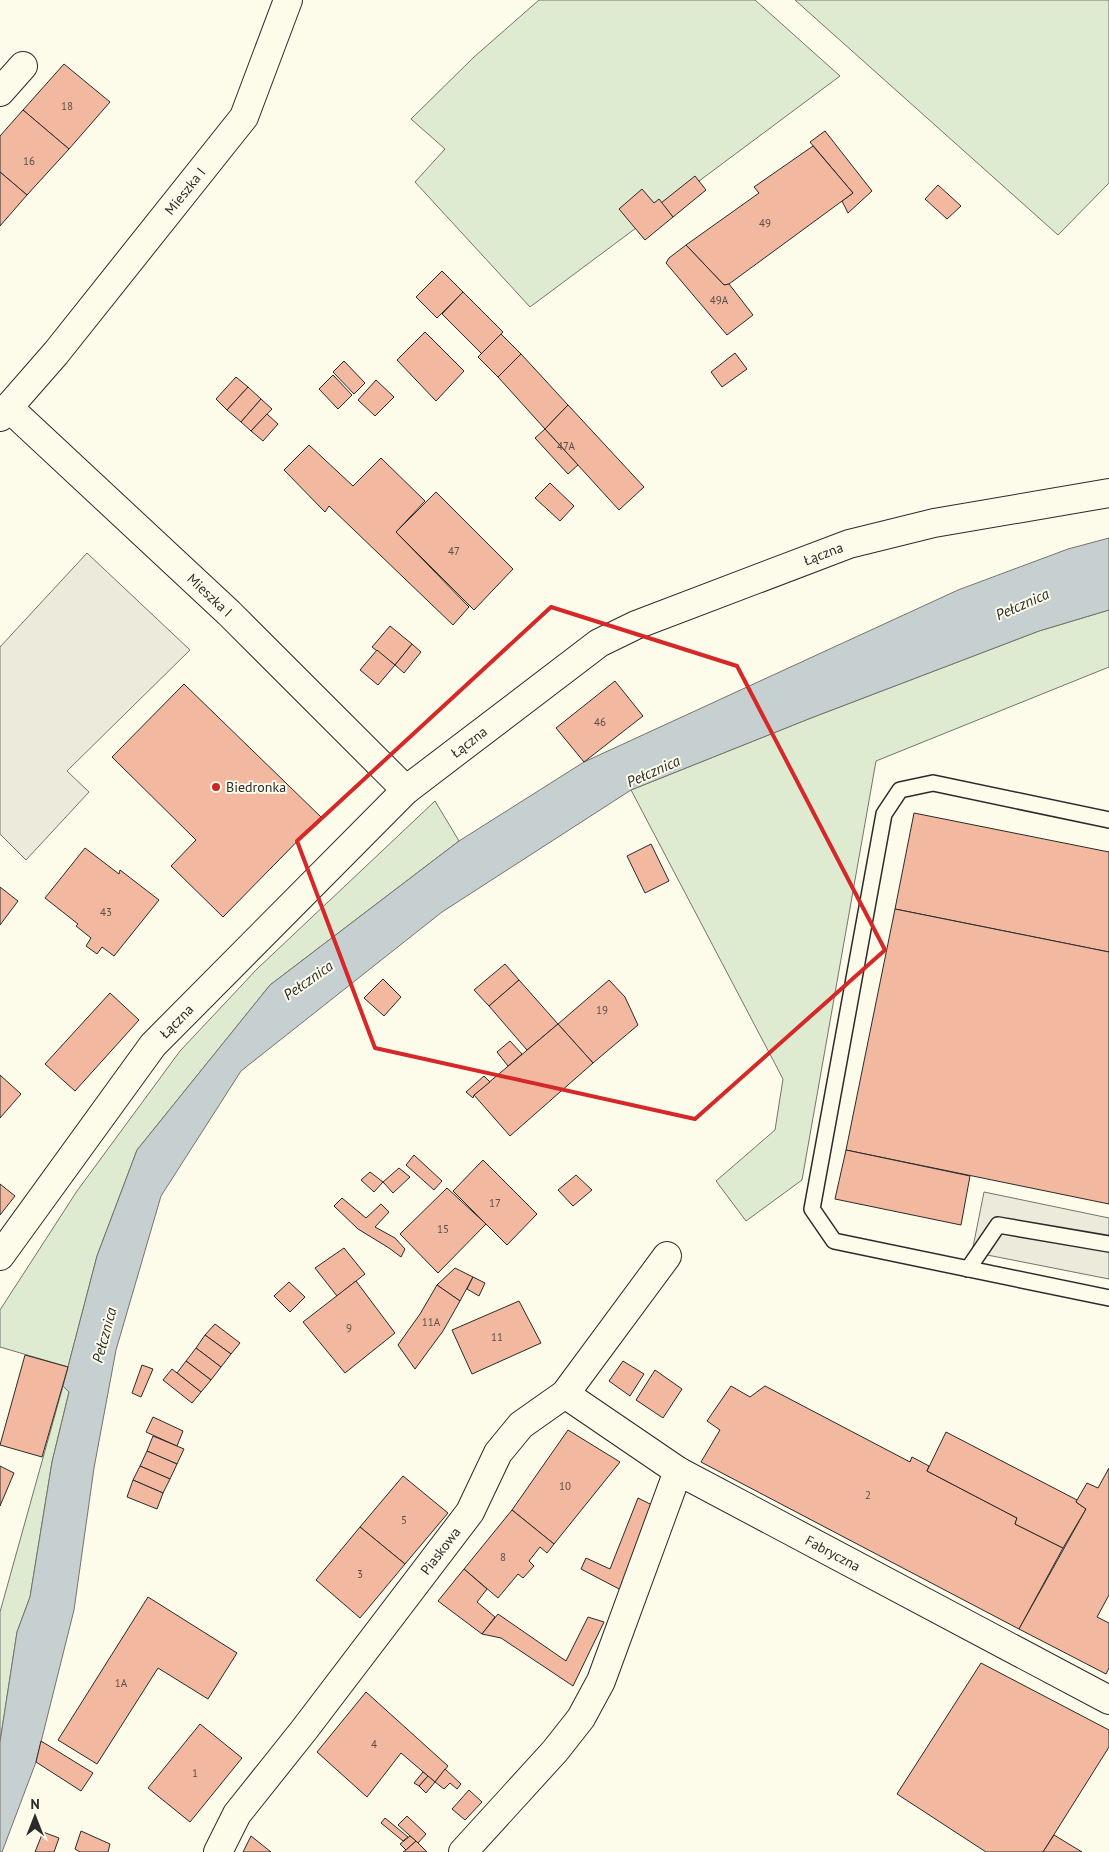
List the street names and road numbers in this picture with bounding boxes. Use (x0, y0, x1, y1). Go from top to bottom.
street label: Mieszka I (161, 164, 209, 218)
street label: Łączna (801, 538, 846, 569)
street label: Mieszka I (183, 570, 236, 621)
street label: Łączna (447, 722, 491, 762)
street label: Łączna (156, 1000, 197, 1042)
street label: Piaskowa (416, 1523, 464, 1579)
street label: Fabryczna (802, 1531, 863, 1575)

